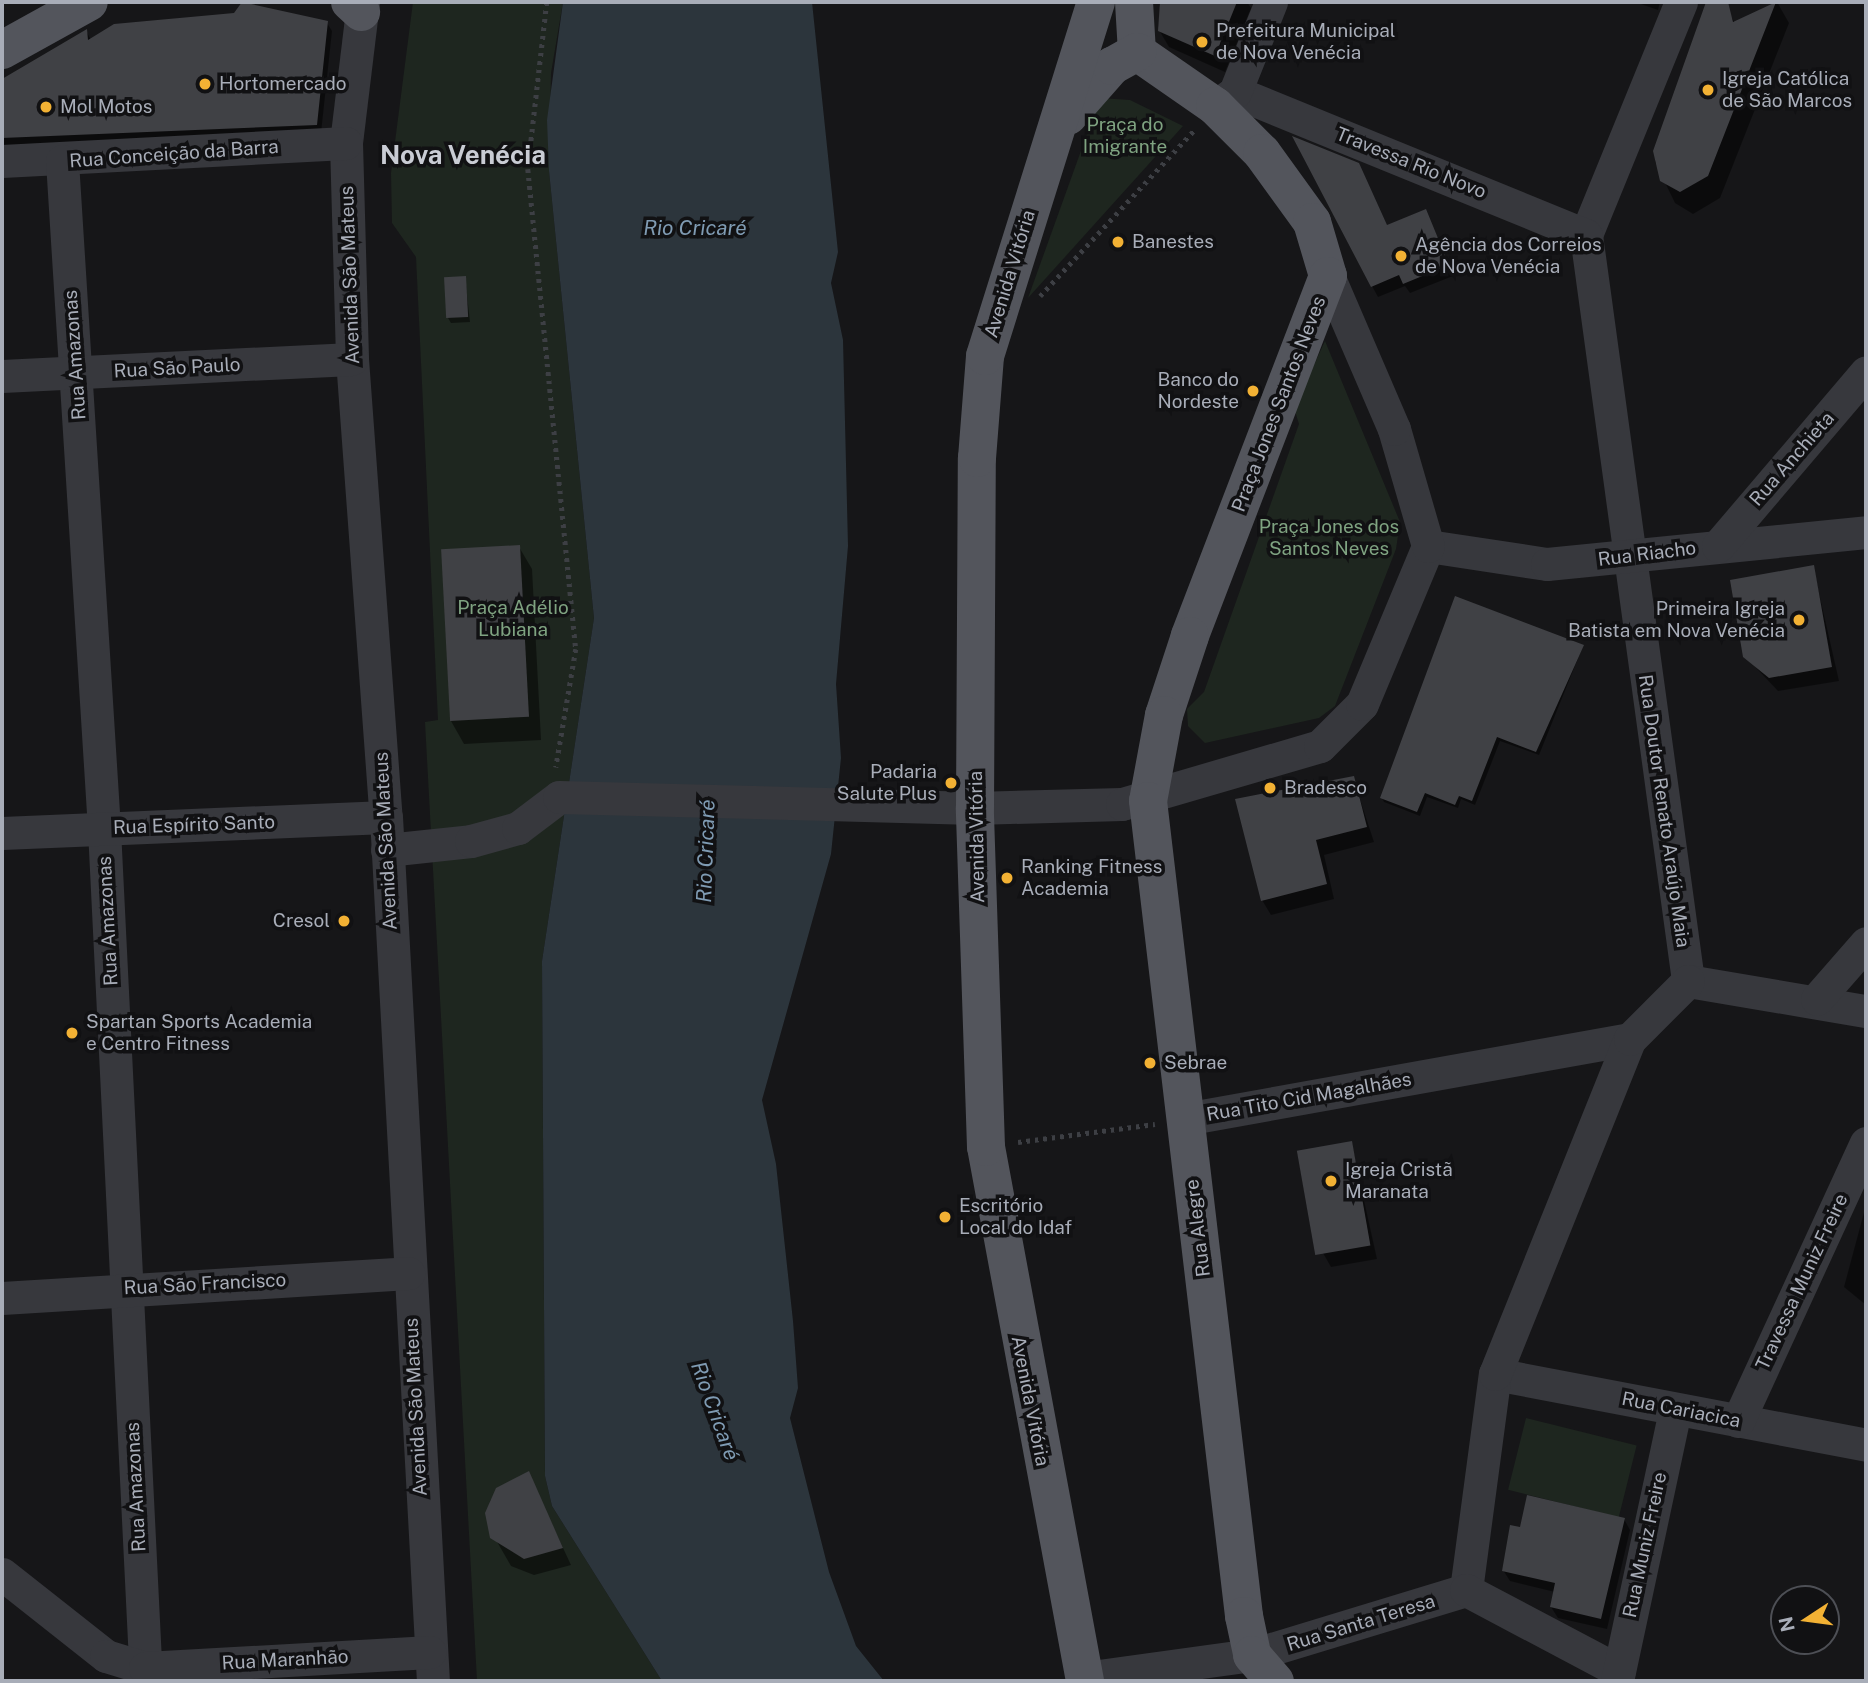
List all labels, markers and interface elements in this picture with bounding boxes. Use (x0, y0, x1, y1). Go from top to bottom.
place label: Prefeitura Municipal de Nova Venécia (1216, 20, 1395, 64)
marker: Prefeitura Municipal de Nova Venécia (1194, 34, 1210, 50)
place label: Igreja Católica de São Marcos (1722, 68, 1852, 112)
place label: Hortomercado (219, 73, 346, 95)
marker: Hortomercado (197, 76, 213, 92)
marker: Igreja Católica de São Marcos (1700, 82, 1716, 98)
place label: Mol Motos (60, 96, 152, 118)
marker: Mol Motos (38, 99, 54, 115)
park label: Praça do Imigrante (1083, 114, 1167, 158)
street label: Travessa Rio Novo (1333, 122, 1489, 204)
street label: Rua Conceição da Barra (68, 135, 280, 173)
district label: Nova Venécia (380, 139, 546, 171)
street label: Avenida São Mateus (335, 185, 365, 365)
street label: Avenida Vitória (980, 207, 1040, 341)
water label: Rio Cricaré (643, 215, 747, 241)
place label: Banestes (1132, 231, 1214, 253)
marker: Banestes (1110, 234, 1126, 250)
place label: Agência dos Correios de Nova Venécia (1415, 234, 1602, 278)
marker: Agência dos Correios de Nova Venécia (1393, 248, 1409, 264)
street label: Rua Amazonas (59, 289, 91, 421)
street label: Praça Jones Santos Neves (1227, 293, 1331, 515)
street label: Rua São Paulo (113, 353, 241, 383)
place label: Banco do Nordeste (1157, 369, 1239, 413)
marker: Banco do Nordeste (1245, 383, 1261, 399)
street label: Rua Anchieta (1745, 407, 1839, 511)
park label: Praça Jones dos Santos Neves (1259, 516, 1399, 560)
street label: Rua Riacho (1597, 537, 1697, 571)
park label: Praça Adélio Lubiana (457, 597, 569, 641)
place label: Primeira Igreja Batista em Nova Venécia (1567, 598, 1785, 642)
marker: Primeira Igreja Batista em Nova Venécia (1791, 612, 1807, 628)
street label: Rua Doutor Renato Araújo Maia (1634, 673, 1694, 949)
street label: Avenida São Mateus (370, 751, 402, 931)
place label: Padaria Salute Plus (837, 761, 937, 805)
street label: Avenida Vitória (964, 771, 990, 903)
marker: Padaria Salute Plus (943, 775, 959, 791)
place label: Bradesco (1284, 777, 1367, 799)
marker: Bradesco (1262, 780, 1278, 796)
water label: Rio Cricaré (692, 799, 720, 903)
street label: Rua Espírito Santo (112, 811, 276, 839)
street label: Rua Amazonas (93, 856, 123, 986)
place label: Ranking Fitness Academia (1021, 856, 1162, 900)
marker: Ranking Fitness Academia (999, 870, 1015, 886)
place label: Cresol (273, 910, 330, 932)
marker: Cresol (336, 913, 352, 929)
place label: Spartan Sports Academia e Centro Fitness (86, 1011, 312, 1055)
marker: Spartan Sports Academia e Centro Fitness (64, 1025, 80, 1041)
place label: Sebrae (1164, 1052, 1227, 1074)
marker: Sebrae (1142, 1055, 1158, 1071)
street label: Rua Tito Cid Magalhães (1205, 1068, 1413, 1126)
place label: Igreja Cristã Maranata (1345, 1159, 1453, 1203)
marker: Igreja Cristã Maranata (1323, 1173, 1339, 1189)
street label: Rua Alegre (1181, 1178, 1215, 1278)
street label: Travessa Muniz Freire (1751, 1190, 1853, 1374)
place label: Escritório Local do Idaf (959, 1195, 1072, 1239)
marker: Escritório Local do Idaf (937, 1209, 953, 1225)
street label: Rua São Francisco (123, 1268, 287, 1300)
street label: Avenida São Mateus (400, 1317, 432, 1497)
street label: Avenida Vitória (1006, 1334, 1054, 1468)
water label: Rio Cricaré (685, 1358, 745, 1464)
street label: Rua Cariacica (1620, 1387, 1742, 1433)
street label: Rua Amazonas (121, 1422, 151, 1552)
street label: Rua Muniz Freire (1618, 1470, 1672, 1620)
north arrow (1770, 1585, 1840, 1655)
street label: Rua Santa Teresa (1284, 1590, 1438, 1656)
text: N (1774, 1615, 1799, 1634)
street label: Rua Maranhão (221, 1645, 349, 1675)

